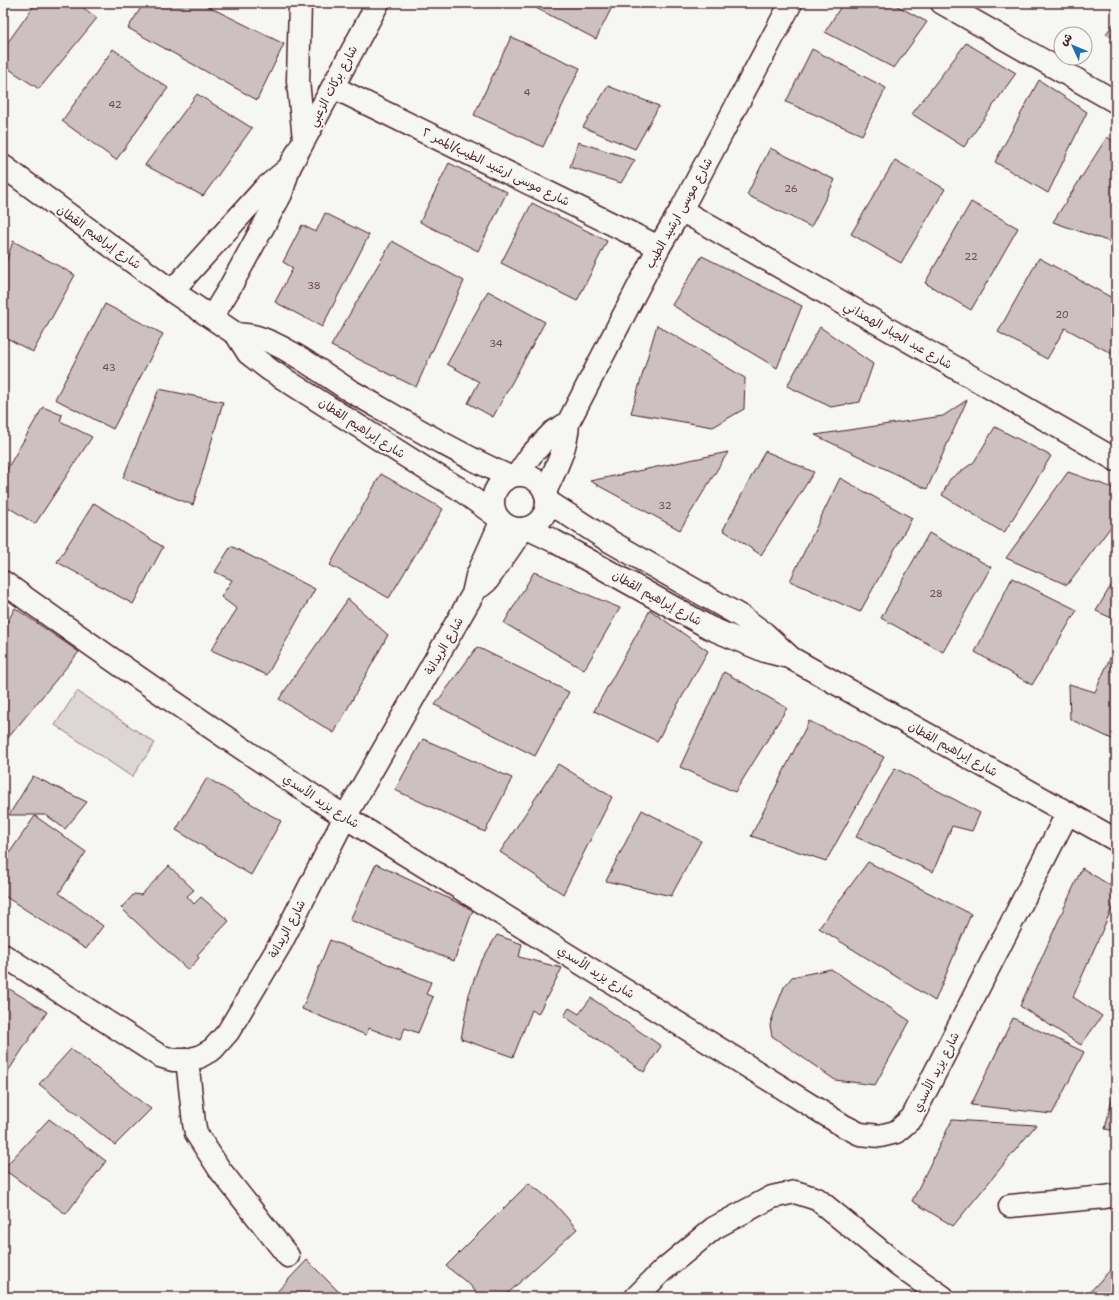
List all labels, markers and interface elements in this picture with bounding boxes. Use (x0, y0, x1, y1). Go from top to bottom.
north arrow (1053, 26, 1093, 66)
text: ش (1057, 30, 1076, 49)
street label: شارع بركات الزعبي (305, 43, 364, 131)
house number: 4 (524, 86, 531, 99)
house number: 42 (108, 98, 122, 111)
street label: شارع موسى ارشيد الطيب/الممر ٢ (419, 124, 572, 211)
street label: شارع موسى ارشيد الطيب (642, 155, 717, 272)
house number: 26 (784, 182, 798, 195)
street label: شارع إبراهيم القطان (53, 201, 144, 274)
house number: 22 (964, 250, 978, 263)
house number: 38 (307, 279, 321, 292)
street label: شارع عبد الجبار الهمذاني (840, 298, 955, 375)
house number: 20 (1055, 308, 1069, 321)
house number: 34 (489, 337, 503, 350)
house number: 43 (102, 361, 116, 374)
street label: شارع إبراهيم القطان (315, 394, 408, 463)
house number: 32 (658, 499, 672, 512)
street label: شارع إبراهيم القطان (609, 567, 704, 630)
house number: 28 (929, 587, 943, 600)
street label: شارع الريدانة (421, 614, 468, 678)
street label: شارع إبراهيم القطان (905, 718, 1000, 781)
street label: شارع يزيد الأسدي (279, 770, 362, 832)
street label: شارع الريدانة (265, 897, 310, 961)
street label: شارع يزيد الأسدي (554, 942, 637, 1003)
street label: شارع يزيد الأسدي (909, 1029, 964, 1115)

